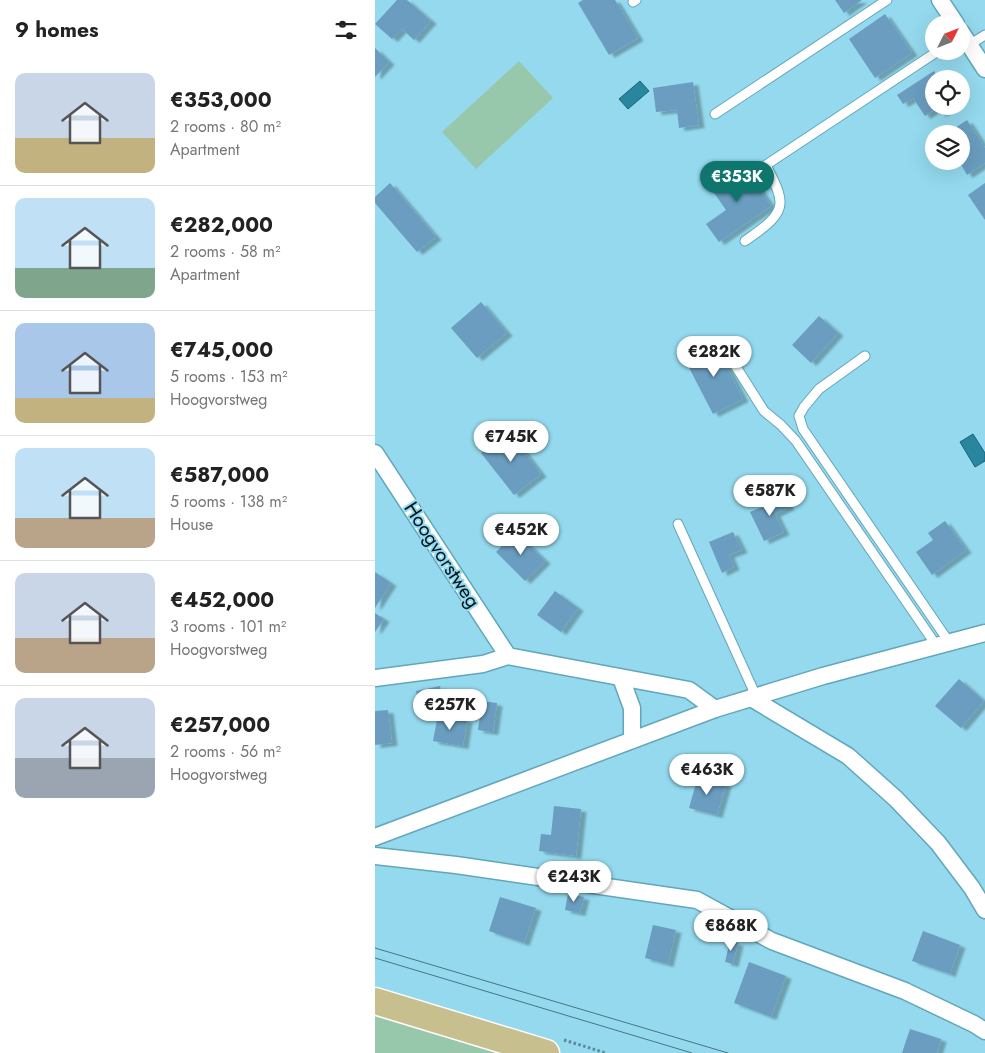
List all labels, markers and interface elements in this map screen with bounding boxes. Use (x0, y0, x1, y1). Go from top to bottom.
text: 9 homes (15, 15, 99, 45)
north arrow (925, 15, 970, 60)
map controls (925, 15, 970, 170)
icon: filters (332, 16, 360, 44)
button: locate (925, 70, 970, 115)
text: €353,000 (170, 85, 272, 115)
icon: home (55, 93, 115, 153)
text: 2 rooms · 80 m² (170, 115, 281, 138)
button: layers (925, 125, 970, 170)
text: Apartment (170, 138, 240, 161)
pin: €353K (702, 160, 772, 203)
text: €353K (711, 165, 763, 188)
text: €282,000 (170, 210, 273, 240)
icon: home (55, 218, 115, 278)
text: 2 rooms · 58 m² (170, 240, 281, 263)
text: Apartment (170, 263, 240, 286)
text: €745,000 (170, 335, 273, 365)
pin: €282K (679, 336, 749, 378)
text: €282K (688, 340, 740, 363)
icon: home (55, 343, 115, 403)
text: 5 rooms · 153 m² (170, 365, 288, 388)
text: Hoogvorstweg (170, 388, 267, 411)
pin: €745K (476, 420, 546, 463)
text: €745K (485, 425, 537, 448)
text: €587,000 (170, 460, 269, 490)
icon: home (55, 468, 115, 528)
pin: €587K (735, 474, 805, 517)
text: €587K (744, 479, 796, 502)
text: 5 rooms · 138 m² (170, 490, 287, 513)
street label: Hoogvorstweg (397, 496, 487, 614)
text: House (170, 513, 213, 536)
pin: €452K (486, 514, 556, 556)
text: €452K (494, 518, 548, 541)
text: €452,000 (170, 585, 274, 615)
icon: home (55, 593, 115, 653)
text: 3 rooms · 101 m² (170, 615, 286, 638)
text: Hoogvorstweg (170, 638, 267, 661)
pin: €257K (415, 688, 485, 731)
text: €257K (424, 693, 476, 716)
text: €257,000 (170, 710, 270, 740)
icon: home (55, 718, 115, 778)
text: 2 rooms · 56 m² (170, 740, 281, 763)
pin: €463K (672, 754, 742, 796)
text: €463K (680, 758, 734, 781)
text: Hoogvorstweg (170, 763, 267, 786)
pin: €243K (539, 860, 609, 903)
text: €243K (547, 865, 601, 888)
pin: €868K (696, 910, 766, 952)
text: €868K (705, 914, 757, 937)

